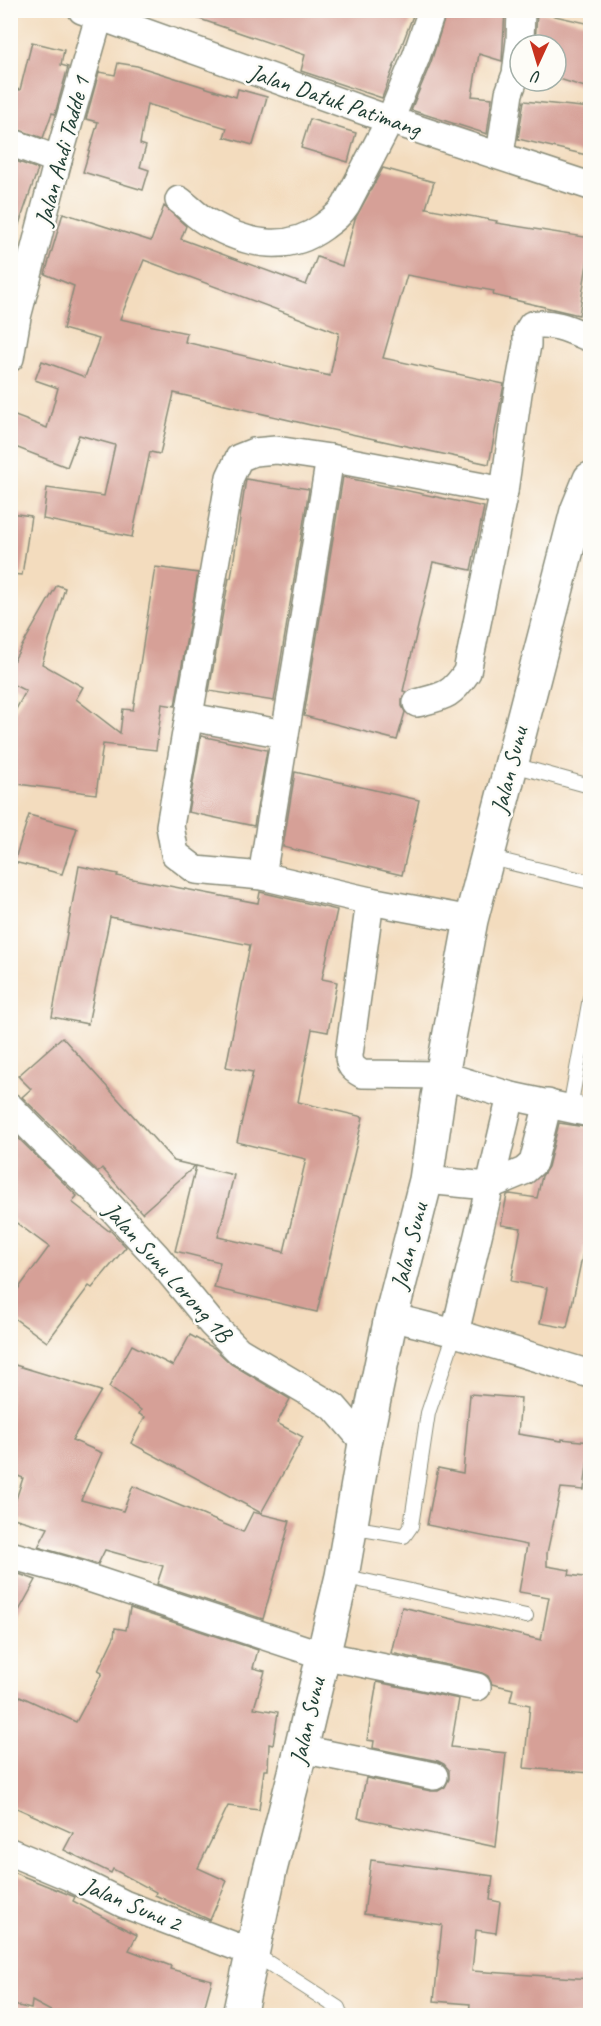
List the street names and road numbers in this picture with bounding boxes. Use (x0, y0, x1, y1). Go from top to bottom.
street label: Jalan Datuk Patimang (245, 56, 427, 144)
street label: Jalan Andi Tadde 1 (27, 72, 97, 230)
street label: Jalan Sunu (484, 722, 535, 817)
street label: Jalan Sunu Lorong 1B (97, 1195, 240, 1349)
street label: Jalan Sunu (384, 1198, 435, 1293)
street label: Jalan Sunu (282, 1673, 332, 1768)
street label: Jalan Sunu 2 (77, 1869, 188, 1939)

